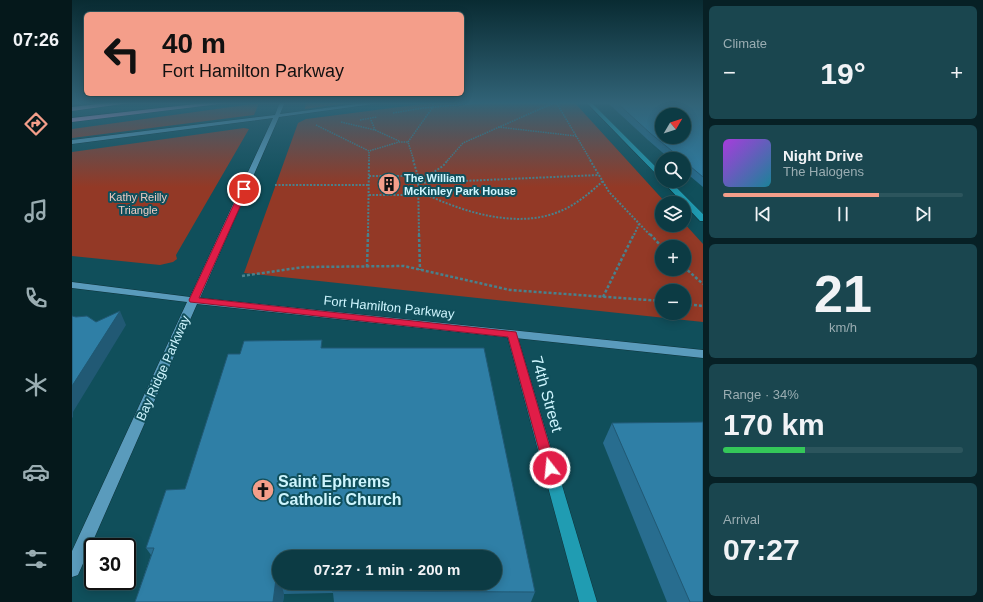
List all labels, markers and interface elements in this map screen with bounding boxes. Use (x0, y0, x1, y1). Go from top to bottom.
icon: left (96, 28, 148, 80)
text: 40 m (162, 28, 226, 59)
text: 07:26 (13, 30, 59, 50)
text: Climate (723, 36, 767, 51)
text: 19° (820, 57, 866, 90)
text: − (723, 60, 736, 85)
text: + (950, 60, 963, 85)
text: Fort Hamilton Parkway (162, 61, 344, 81)
north arrow (655, 108, 691, 144)
map controls (655, 108, 691, 320)
icon: directions (22, 110, 50, 138)
text: Night Drive (783, 147, 863, 164)
button: search (655, 152, 691, 188)
text: The Halogens (783, 164, 864, 179)
building icon: The William McKinley Park House (376, 171, 402, 197)
pin (227, 172, 261, 206)
place label: The William McKinley Park House (404, 172, 516, 197)
icon: arrive (233, 178, 255, 200)
park label: Kathy Reilly Triangle (109, 191, 168, 216)
button: layers (655, 196, 691, 232)
icon: music (22, 197, 50, 225)
icon: previous (752, 203, 774, 225)
icon: pause (832, 203, 854, 225)
icon: next (912, 203, 934, 225)
button: + (655, 240, 691, 276)
text: 21 (814, 265, 872, 323)
icon: phone (22, 284, 50, 312)
button: − (655, 284, 691, 320)
street label: Fort Hamilton Parkway (323, 293, 456, 321)
street label: Bay Ridge Parkway (133, 313, 193, 423)
text: km/h (829, 320, 857, 335)
street label: 74th Street (528, 354, 566, 434)
icon: climate (22, 371, 50, 399)
text: Range · 34% (723, 387, 799, 402)
text: 170 km (723, 408, 825, 441)
position arrow (529, 447, 571, 489)
icon: car (22, 458, 50, 486)
place label: Saint Ephrems Catholic Church (278, 473, 402, 508)
church icon: Saint Ephrems Catholic Church (250, 477, 276, 503)
text: Arrival (723, 512, 760, 527)
text: 07:27 (723, 533, 800, 566)
speed limit sign: 30 (84, 538, 136, 590)
icon: filters (22, 545, 50, 573)
text: 07:27 · 1 min · 200 m (314, 561, 460, 578)

